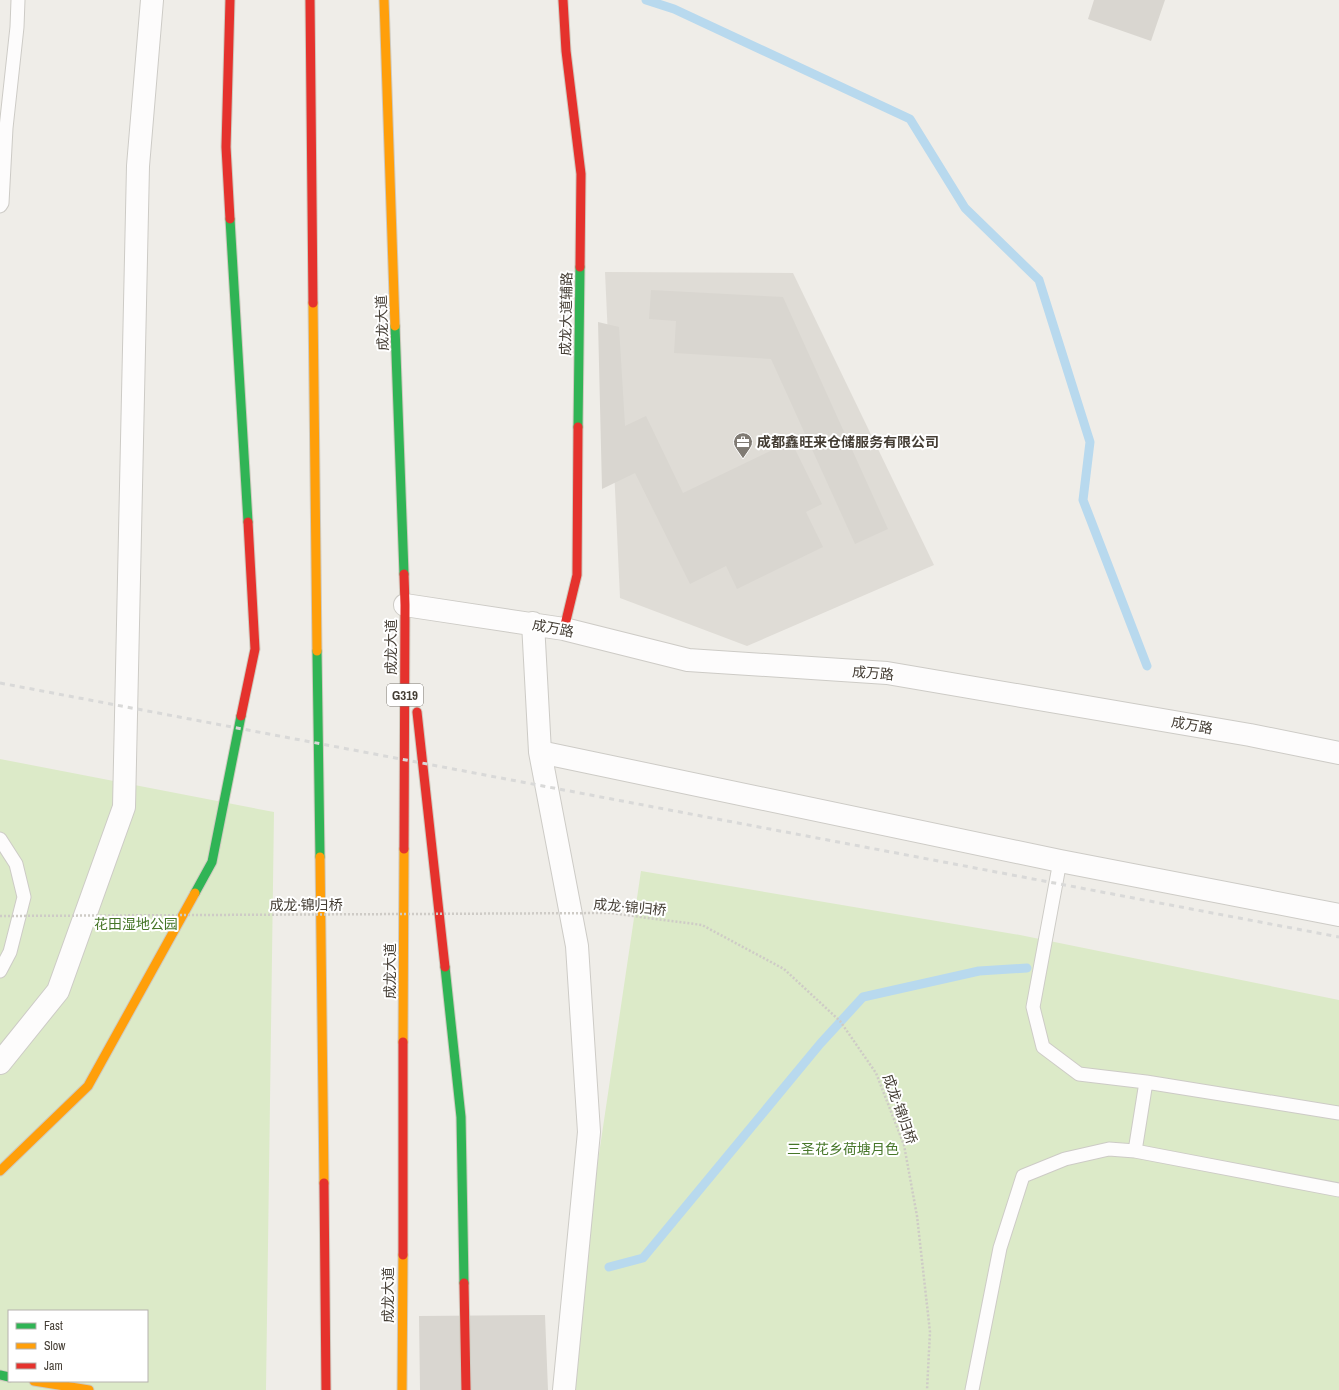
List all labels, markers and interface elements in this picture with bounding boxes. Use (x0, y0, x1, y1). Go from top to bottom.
street label: 成龙大道辅路 (556, 272, 576, 356)
street label: 成龙大道 (372, 295, 392, 351)
office icon: 成都鑫旺来仓储服务有限公司 (732, 431, 754, 459)
place label: 成都鑫旺来仓储服务有限公司 (757, 433, 939, 451)
street label: 成万路 (531, 615, 575, 641)
street label: 成龙大道 (382, 619, 400, 675)
street label: 成万路 (851, 662, 895, 684)
road number: G319 (387, 684, 423, 706)
street label: 成万路 (1170, 712, 1214, 738)
street label: 成龙·锦归桥 (593, 895, 667, 919)
street label: 成龙·锦归桥 (269, 896, 343, 914)
park label: 花田湿地公园 (94, 915, 178, 933)
street label: 成龙大道 (381, 943, 399, 999)
street label: 成龙·锦归桥 (879, 1072, 921, 1146)
park label: 三圣花乡荷塘月色 (787, 1140, 899, 1158)
street label: 成龙大道 (379, 1267, 397, 1323)
legend (8, 1310, 148, 1382)
text: Fast (44, 1318, 63, 1334)
text: Slow (44, 1338, 66, 1354)
text: Jam (44, 1358, 63, 1374)

